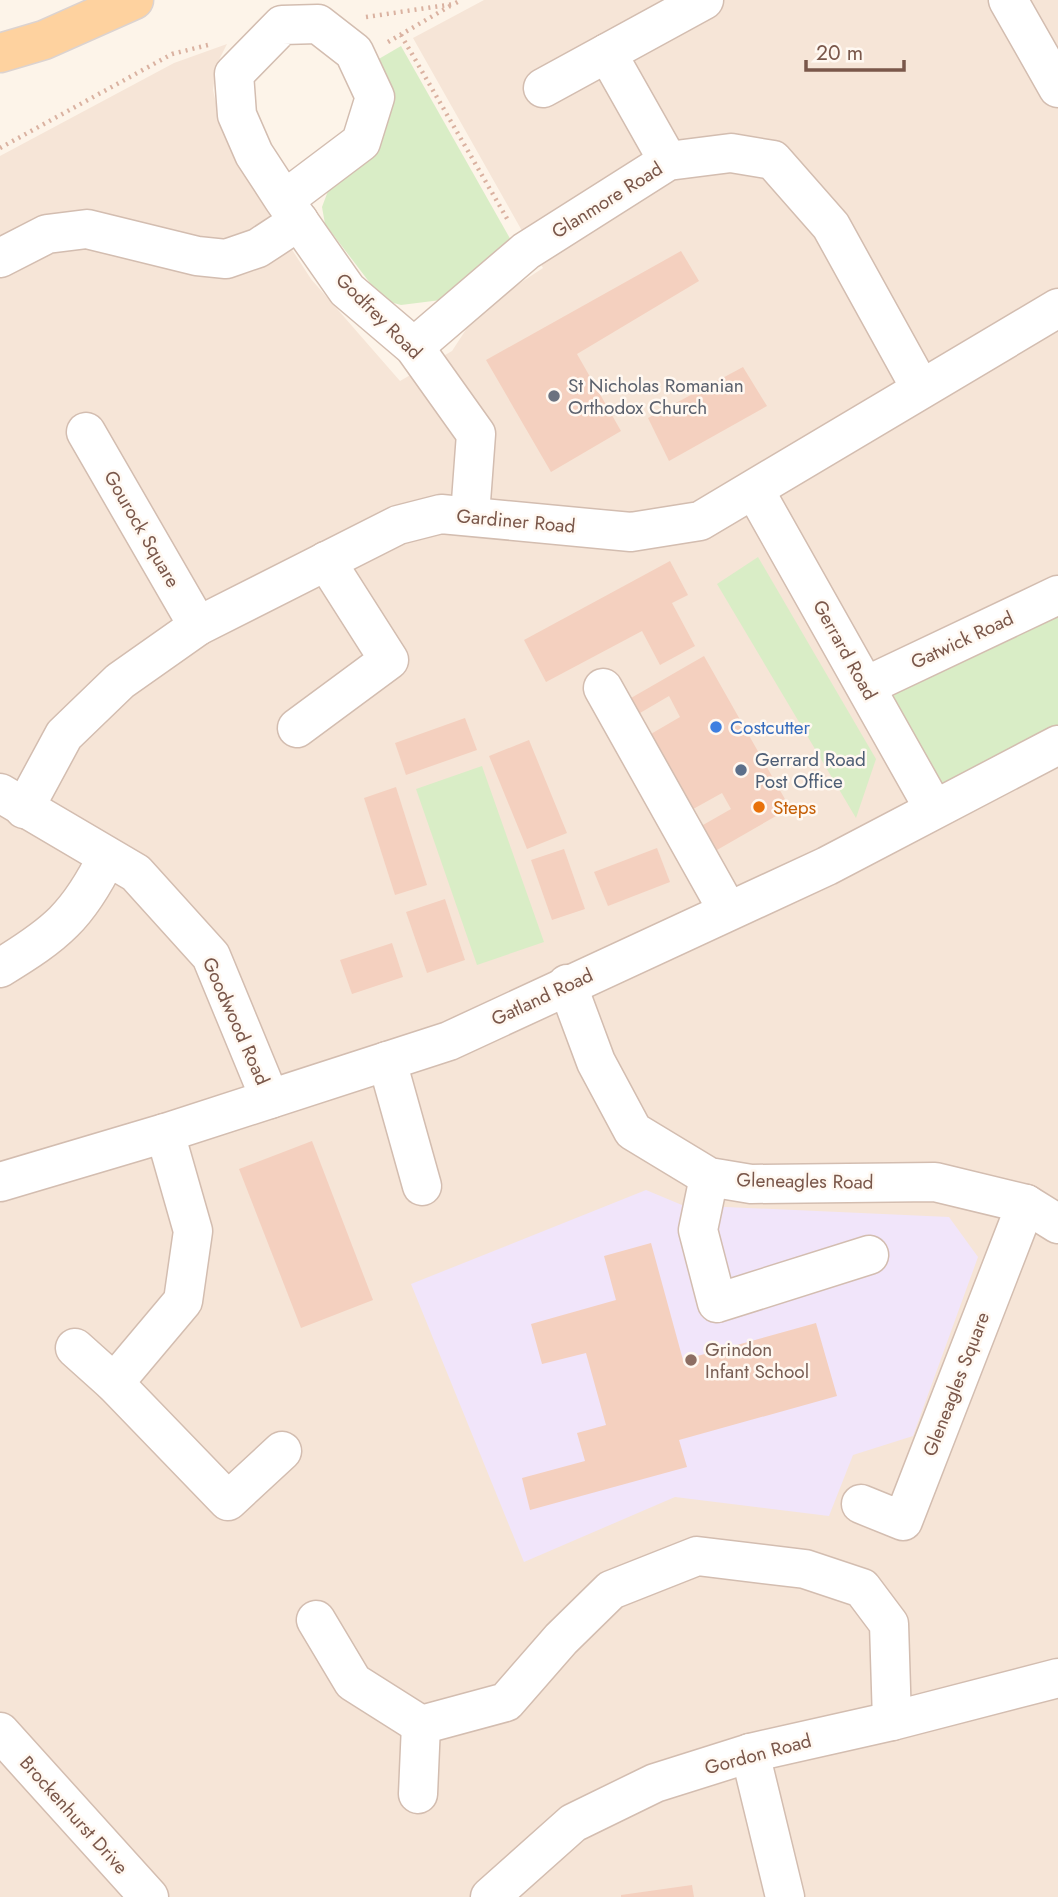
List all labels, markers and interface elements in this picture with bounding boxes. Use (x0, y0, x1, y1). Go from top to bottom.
scale bar (806, 28, 904, 72)
text: 20 m (816, 38, 863, 68)
street label: Glanmore Road (546, 155, 668, 245)
street label: Godfrey Road (330, 267, 428, 365)
place label: St Nicholas Romanian Orthodox Church (568, 372, 744, 421)
marker: St Nicholas Romanian Orthodox Church (546, 388, 562, 404)
street label: Gourock Square (98, 465, 187, 593)
street label: Gardiner Road (455, 502, 577, 540)
street label: Gerrard Road (806, 595, 884, 705)
street label: Gatwick Road (906, 604, 1018, 676)
place label: Costcutter (730, 714, 811, 741)
marker: Costcutter (708, 719, 724, 735)
place label: Gerrard Road Post Office (755, 746, 866, 795)
marker: Gerrard Road Post Office (733, 762, 749, 778)
place label: Steps (773, 794, 817, 821)
marker: Steps (751, 799, 767, 815)
street label: Goodwood Road (196, 953, 276, 1089)
street label: Gatland Road (487, 962, 597, 1032)
street label: Gleneagles Road (736, 1166, 874, 1196)
street label: Gleneagles Square (916, 1308, 996, 1460)
place label: Grindon Infant School (705, 1336, 809, 1385)
marker: Grindon Infant School (683, 1352, 699, 1368)
street label: Gordon Road (702, 1727, 814, 1781)
street label: Brockenhurst Drive (14, 1750, 135, 1880)

